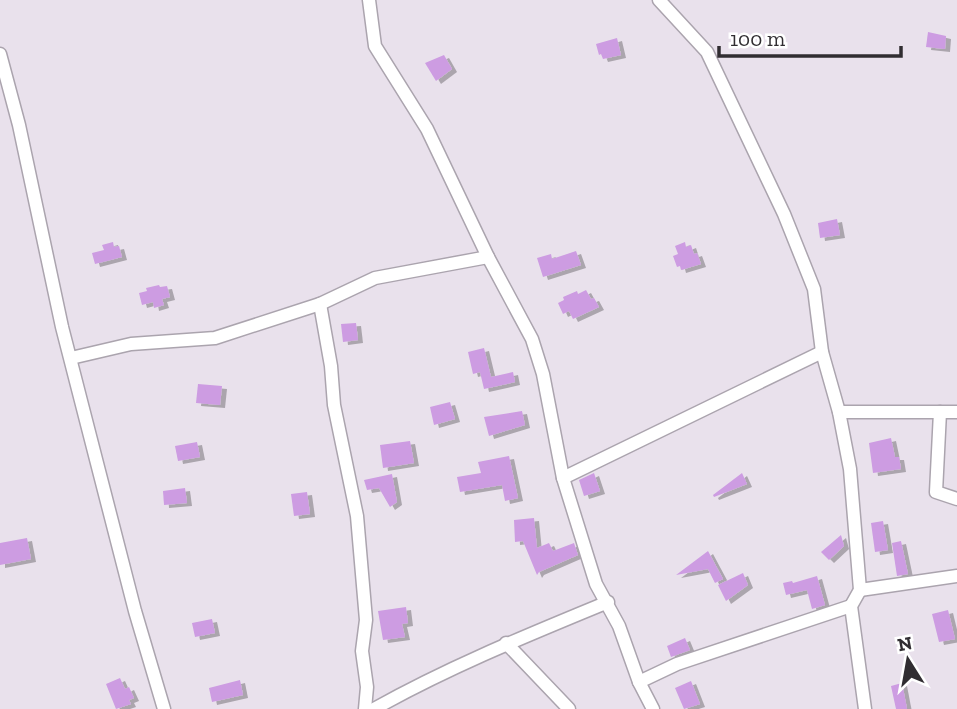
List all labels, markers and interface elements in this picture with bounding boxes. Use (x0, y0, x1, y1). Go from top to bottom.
scale bar (719, 14, 901, 58)
text: 100 m (730, 26, 785, 51)
north arrow (873, 625, 943, 695)
text: N (896, 631, 914, 656)

